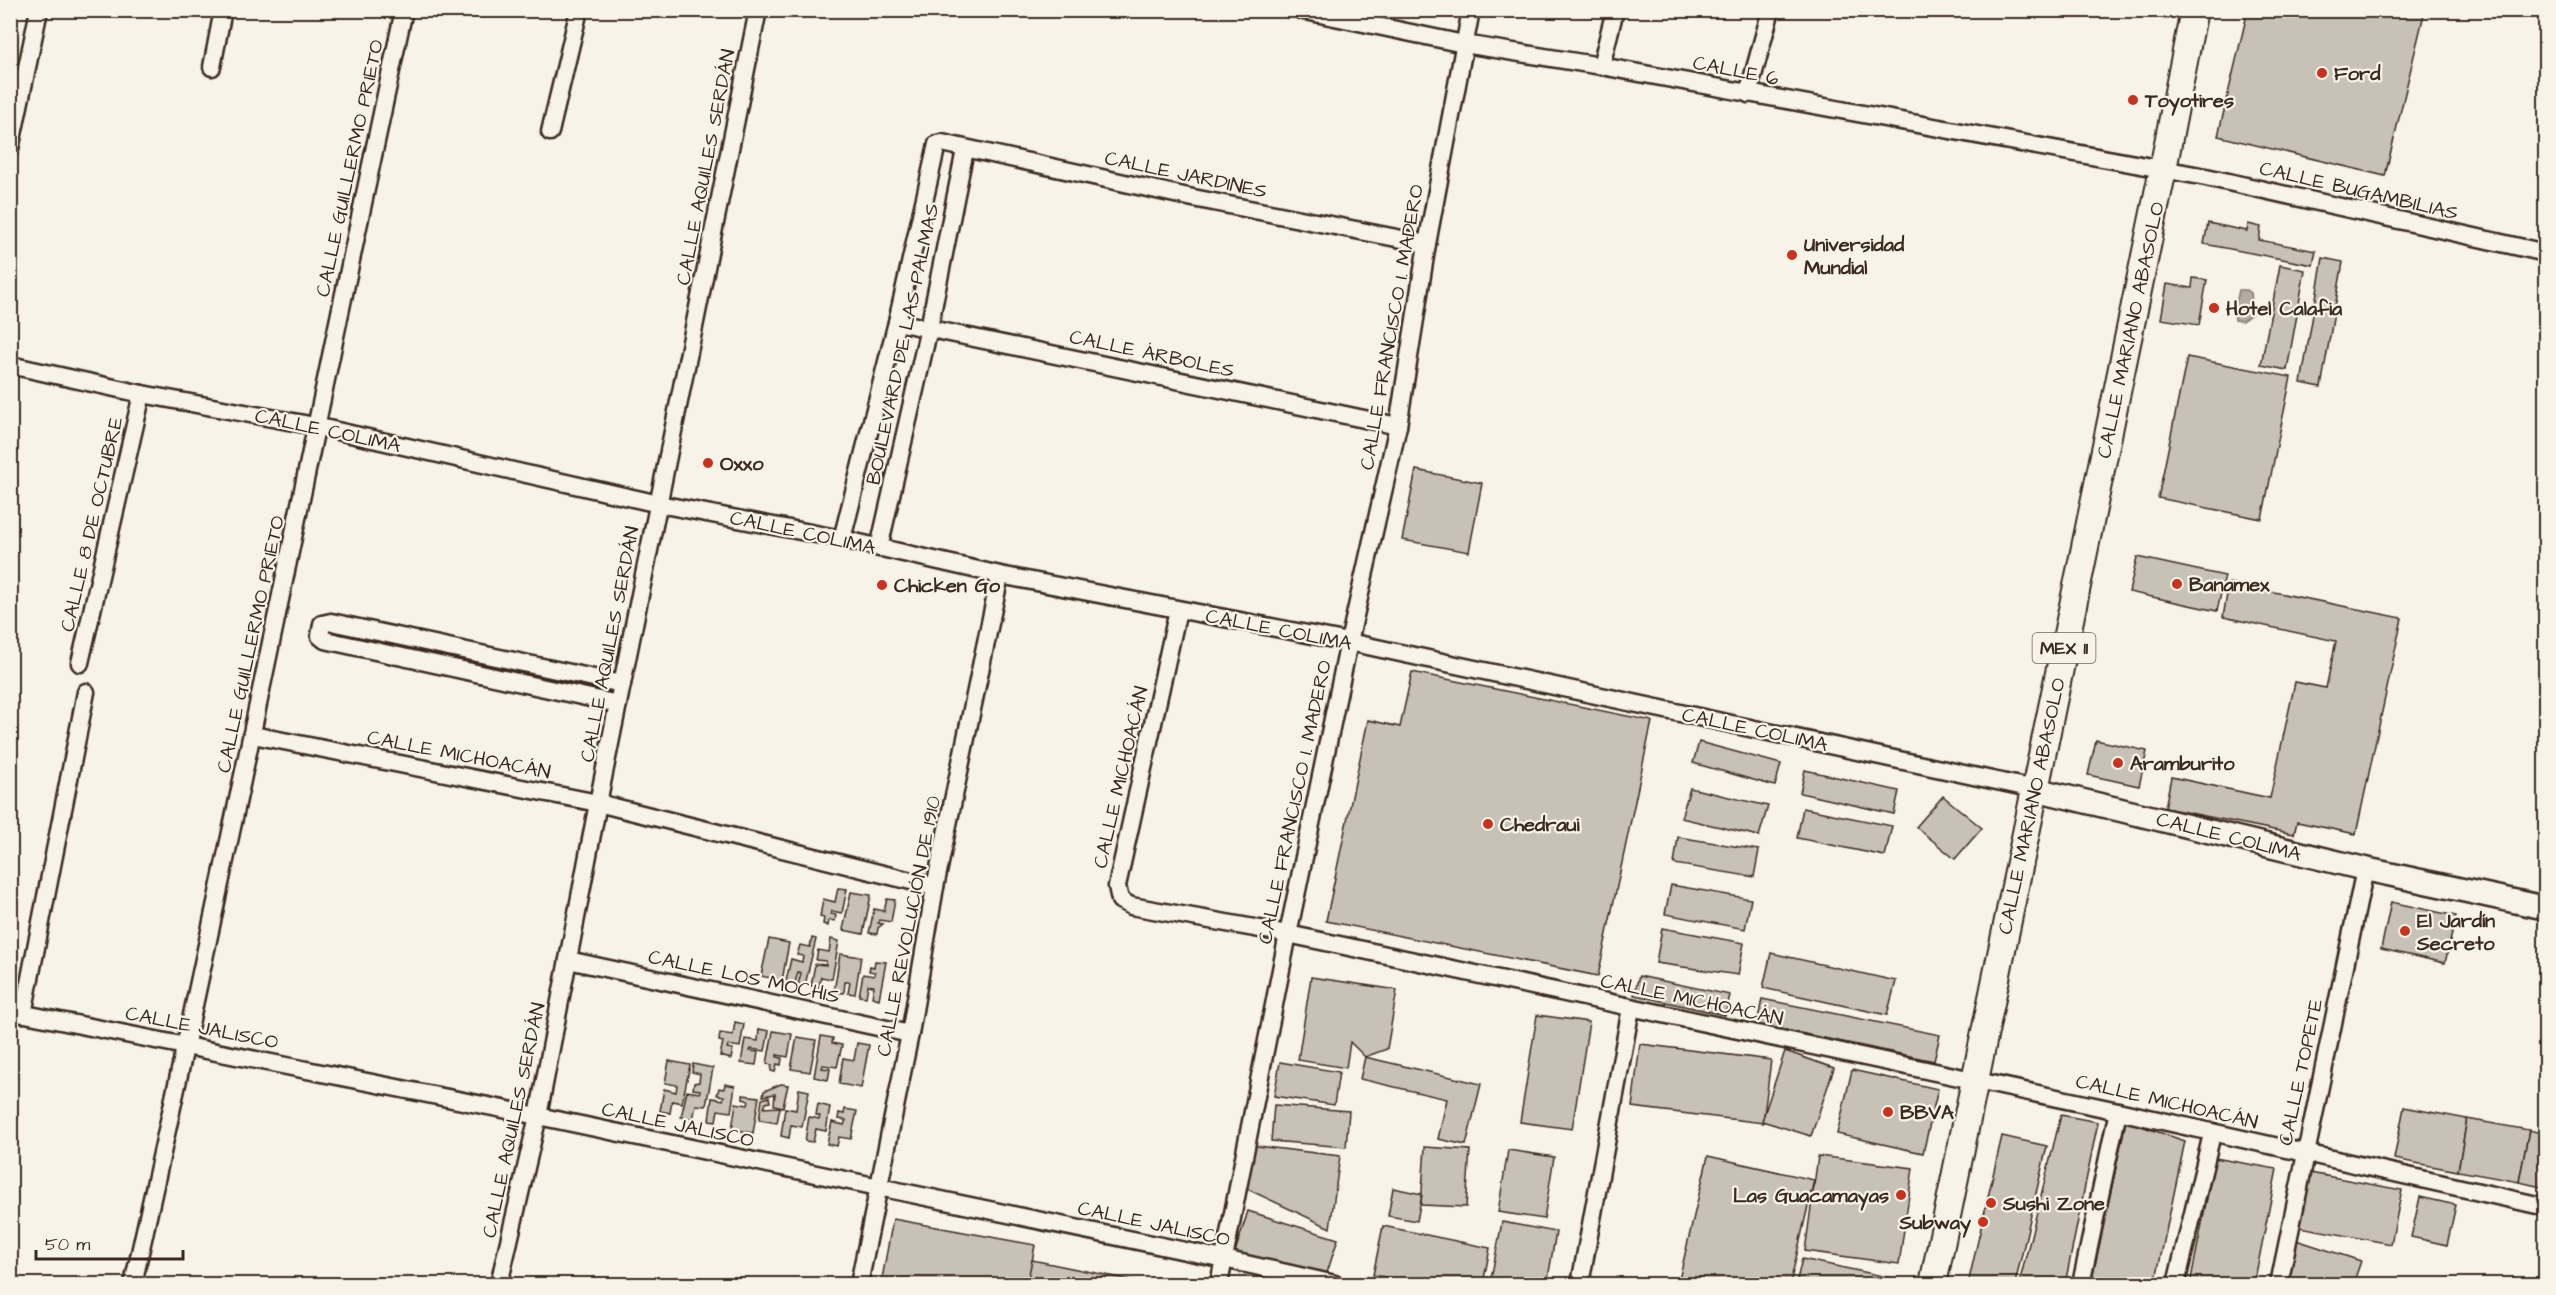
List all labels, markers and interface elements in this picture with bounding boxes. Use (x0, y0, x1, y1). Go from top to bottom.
street label: CALLE GUILLERMO PRIETO (309, 37, 391, 299)
street label: CALLE AQUILES SERDÁN (669, 47, 743, 287)
street label: CALLE 6 (1690, 49, 1782, 93)
place label: Ford (2334, 60, 2381, 88)
marker: Ford (2315, 66, 2329, 80)
place label: Toyotires (2144, 87, 2234, 116)
marker: Toyotires (2126, 93, 2140, 107)
street label: CALLE JARDINES (1102, 144, 1270, 206)
street label: CALLE BUGAMBILIAS (2257, 155, 2461, 227)
street label: CALLE FRANCISCO I. MADERO (1353, 182, 1431, 472)
street label: CALLE MARIANO ABASOLO (2090, 200, 2172, 461)
street label: BOULEVARD DE LAS PALMAS (859, 201, 947, 488)
place label: Universidad Mundial (1804, 231, 1905, 282)
marker: Universidad Mundial (1785, 248, 1799, 262)
place label: Hotel Calafia (2226, 295, 2343, 323)
marker: Hotel Calafia (2207, 301, 2221, 315)
street label: CALLE ÁRBOLES (1067, 323, 1237, 385)
street label: CALLE COLIMA (252, 402, 403, 460)
street label: CALLE 8 DE OCTUBRE (54, 414, 130, 634)
place label: Oxxo (720, 450, 764, 478)
marker: Oxxo (701, 456, 715, 470)
street label: CALLE COLIMA (727, 504, 878, 562)
street label: CALLE GUILLERMO PRIETO (210, 513, 292, 775)
street label: CALLE AQUILES SERDÁN (573, 524, 647, 764)
place label: Banamex (2189, 571, 2270, 599)
place label: Chicken Go (894, 572, 1001, 600)
marker: Banamex (2170, 577, 2184, 591)
marker: Chicken Go (875, 578, 889, 592)
street label: CALLE COLIMA (1203, 602, 1354, 658)
road number: MEX 11 (2032, 633, 2096, 663)
street label: CALLE FRANCISCO I. MADERO (1251, 658, 1339, 947)
street label: CALLE MARIANO ABASOLO (1991, 676, 2073, 937)
street label: CALLE MICHOACÁN (1086, 683, 1156, 871)
street label: CALLE COLIMA (1679, 701, 1830, 759)
street label: CALLE MICHOACÁN (365, 723, 553, 786)
place label: Aramburito (2130, 750, 2235, 778)
marker: Aramburito (2111, 756, 2125, 770)
street label: CALLE REVOLUCIÓN DE 1910 (870, 793, 948, 1059)
street label: CALLE COLIMA (2153, 805, 2304, 869)
place label: Chedraui (1500, 811, 1581, 839)
marker: Chedraui (1481, 817, 1495, 831)
place label: El Jardín Secreto (2416, 907, 2495, 958)
marker: El Jardín Secreto (2398, 924, 2412, 938)
street label: CALLE LOS MOCHIS (646, 943, 842, 1011)
street label: CALLE MICHOACÁN (1598, 967, 1786, 1033)
street label: CALLE TOPETE (2272, 996, 2330, 1148)
street label: CALLE JALISCO (123, 999, 281, 1057)
street label: CALLE AQUILES SERDÁN (475, 1000, 553, 1240)
street label: CALLE MICHOACÁN (2073, 1067, 2261, 1137)
street label: CALLE JALISCO (599, 1095, 757, 1155)
place label: BBVA (1900, 1099, 1954, 1127)
marker: BBVA (1881, 1105, 1895, 1119)
place label: Las Guacamayas (1733, 1182, 1889, 1211)
marker: Las Guacamayas (1894, 1188, 1908, 1202)
place label: Sushi Zone (2002, 1190, 2105, 1218)
street label: CALLE JALISCO (1075, 1194, 1233, 1254)
marker: Sushi Zone (1984, 1196, 1998, 1210)
place label: Subway (1898, 1209, 1971, 1238)
marker: Subway (1976, 1215, 1990, 1229)
scale bar (36, 1223, 183, 1261)
text: 50 m (45, 1232, 90, 1257)

